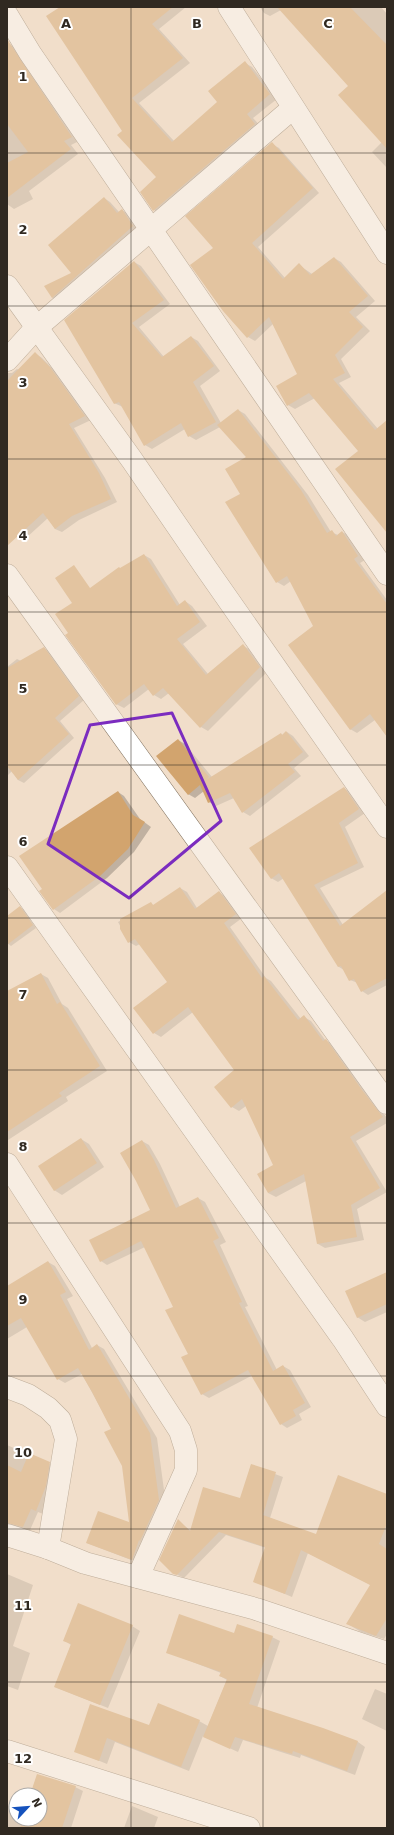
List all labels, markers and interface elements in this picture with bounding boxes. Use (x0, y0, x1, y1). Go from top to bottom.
text: A (61, 16, 71, 31)
text: B (192, 16, 202, 31)
text: C (323, 16, 333, 31)
text: 1 (18, 69, 28, 84)
text: 2 (18, 222, 28, 237)
text: 3 (18, 375, 28, 390)
text: 4 (18, 528, 28, 543)
text: 5 (18, 681, 28, 696)
text: 6 (18, 834, 28, 849)
text: 7 (18, 987, 28, 1002)
text: 8 (18, 1139, 28, 1154)
text: 9 (18, 1292, 28, 1307)
text: 10 (14, 1445, 32, 1460)
text: 11 (14, 1598, 32, 1613)
text: 12 (14, 1751, 32, 1766)
north arrow (8, 1787, 48, 1827)
text: N (29, 1796, 44, 1810)

